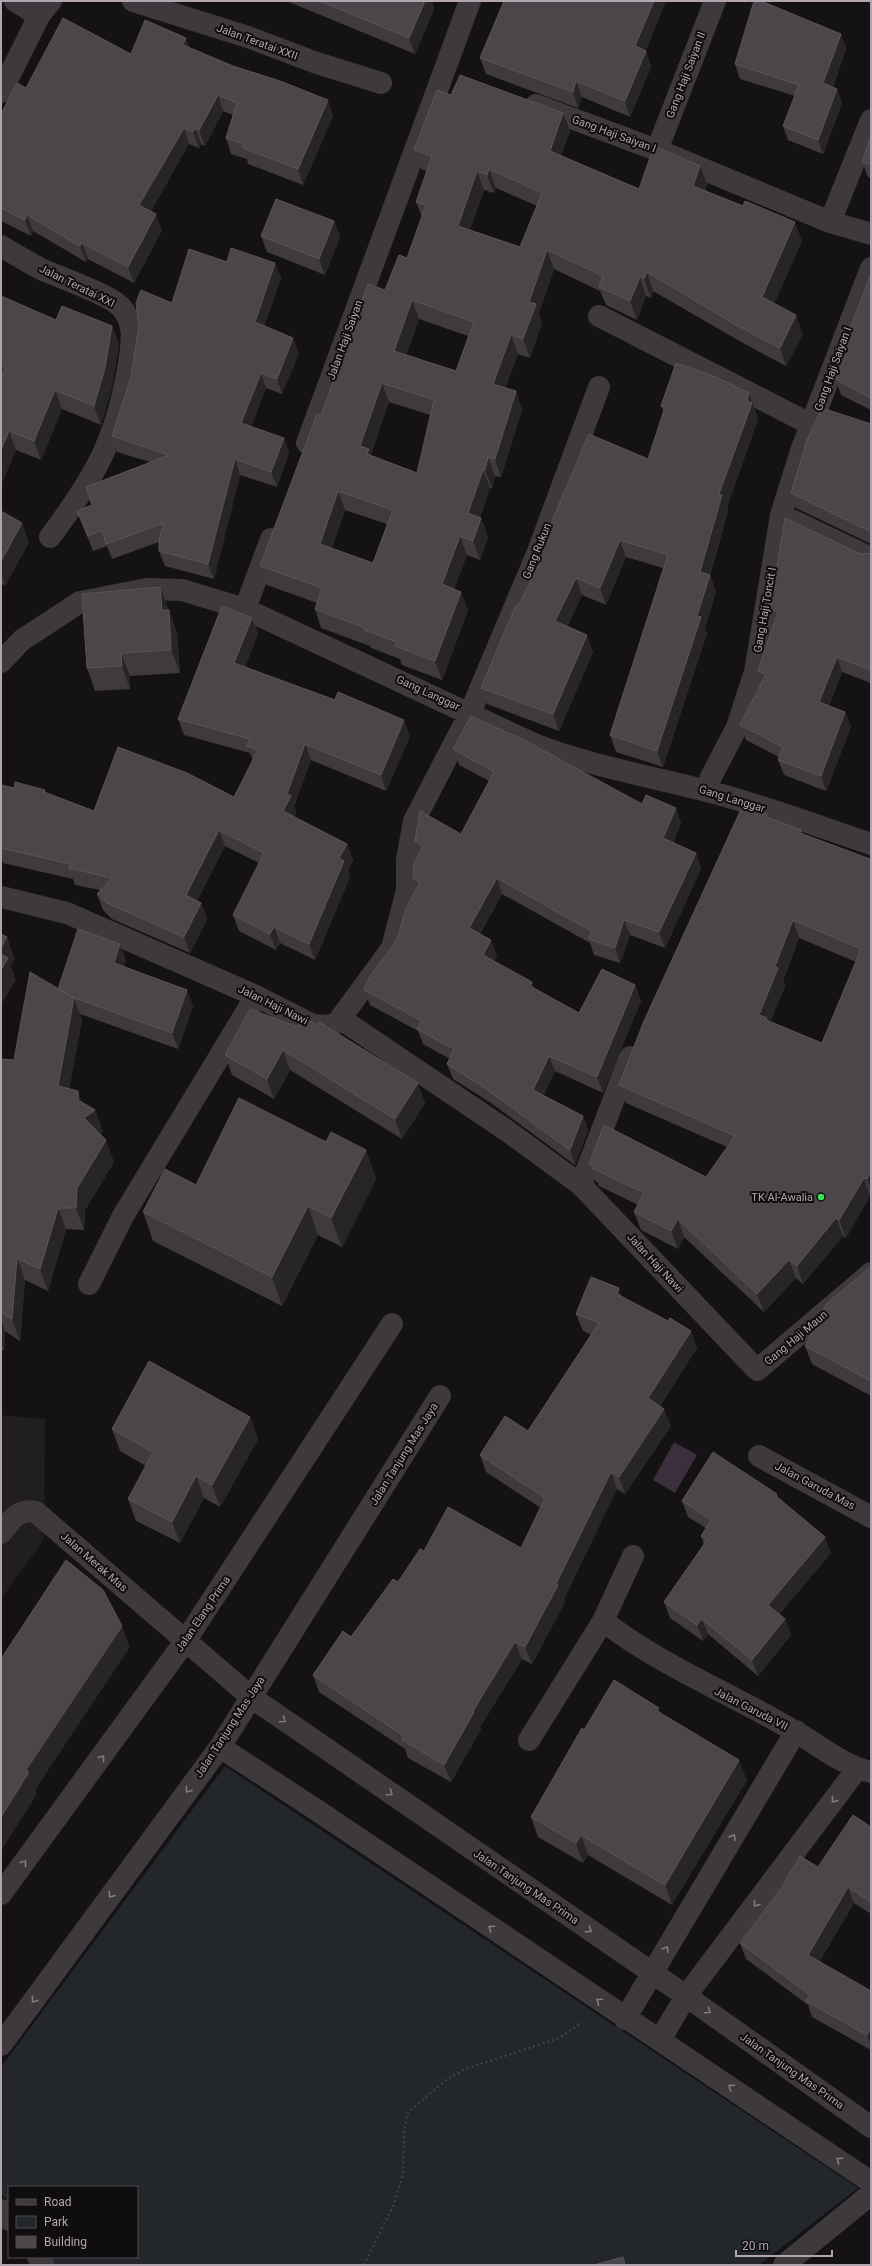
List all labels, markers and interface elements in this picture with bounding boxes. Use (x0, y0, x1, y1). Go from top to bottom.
street label: Jalan Teratai XXII (215, 21, 299, 63)
street label: Gang Haji Saiyan II (664, 30, 708, 120)
street label: Gang Haji Saiyan I (570, 113, 658, 155)
street label: Jalan Teratai XXI (37, 262, 117, 310)
street label: Jalan Haji Saiyan (325, 298, 365, 382)
street label: Gang Haji Saiyan I (812, 325, 854, 413)
street label: Gang Rukun (520, 521, 554, 581)
street label: Gang Haji Toncit I (751, 566, 779, 654)
street label: Gang Langgar (394, 673, 462, 713)
street label: Gang Langgar (697, 783, 767, 815)
street label: Jalan Haji Nawi (236, 982, 310, 1028)
place label: TK Al-Awalia (751, 1191, 813, 1204)
marker: TK Al-Awalia (816, 1192, 826, 1202)
street label: Jalan Haji Nawi (624, 1231, 686, 1295)
street label: Gang Haji Maun (762, 1308, 830, 1368)
street label: Jalan Tanjung Mas Jaya (367, 1400, 441, 1508)
street label: Jalan Garuda Mas (773, 1459, 858, 1513)
street label: Jalan Merak Mas (58, 1530, 130, 1595)
street label: Jalan Elang Prima (173, 1574, 233, 1654)
street label: Jalan Tanjung Mas Jaya (192, 1674, 268, 1780)
street label: Jalan Garuda VII (712, 1685, 790, 1733)
one-way arrow (279, 1715, 286, 1723)
one-way arrow (97, 1756, 104, 1763)
one-way arrow (185, 1786, 193, 1793)
one-way arrow (385, 1788, 392, 1795)
one-way arrow (832, 1796, 839, 1803)
one-way arrow (728, 1834, 735, 1841)
street label: Jalan Tanjung Mas Prima (471, 1847, 581, 1927)
one-way arrow (19, 1860, 26, 1867)
one-way arrow (109, 1890, 116, 1897)
one-way arrow (753, 1900, 760, 1907)
one-way arrow (488, 1925, 495, 1933)
one-way arrow (585, 1925, 592, 1932)
one-way arrow (662, 1946, 669, 1953)
one-way arrow (32, 1995, 39, 2002)
one-way arrow (596, 1998, 603, 2006)
one-way arrow (704, 2006, 711, 2013)
street label: Jalan Tanjung Mas Prima (737, 2030, 847, 2112)
one-way arrow (728, 2084, 735, 2092)
one-way arrow (836, 2158, 843, 2165)
legend (8, 2186, 138, 2258)
text: Road (44, 2195, 72, 2209)
text: Park (44, 2215, 69, 2229)
scale bar (736, 2232, 832, 2258)
text: Building (44, 2235, 87, 2249)
text: 20 m (742, 2239, 769, 2253)

